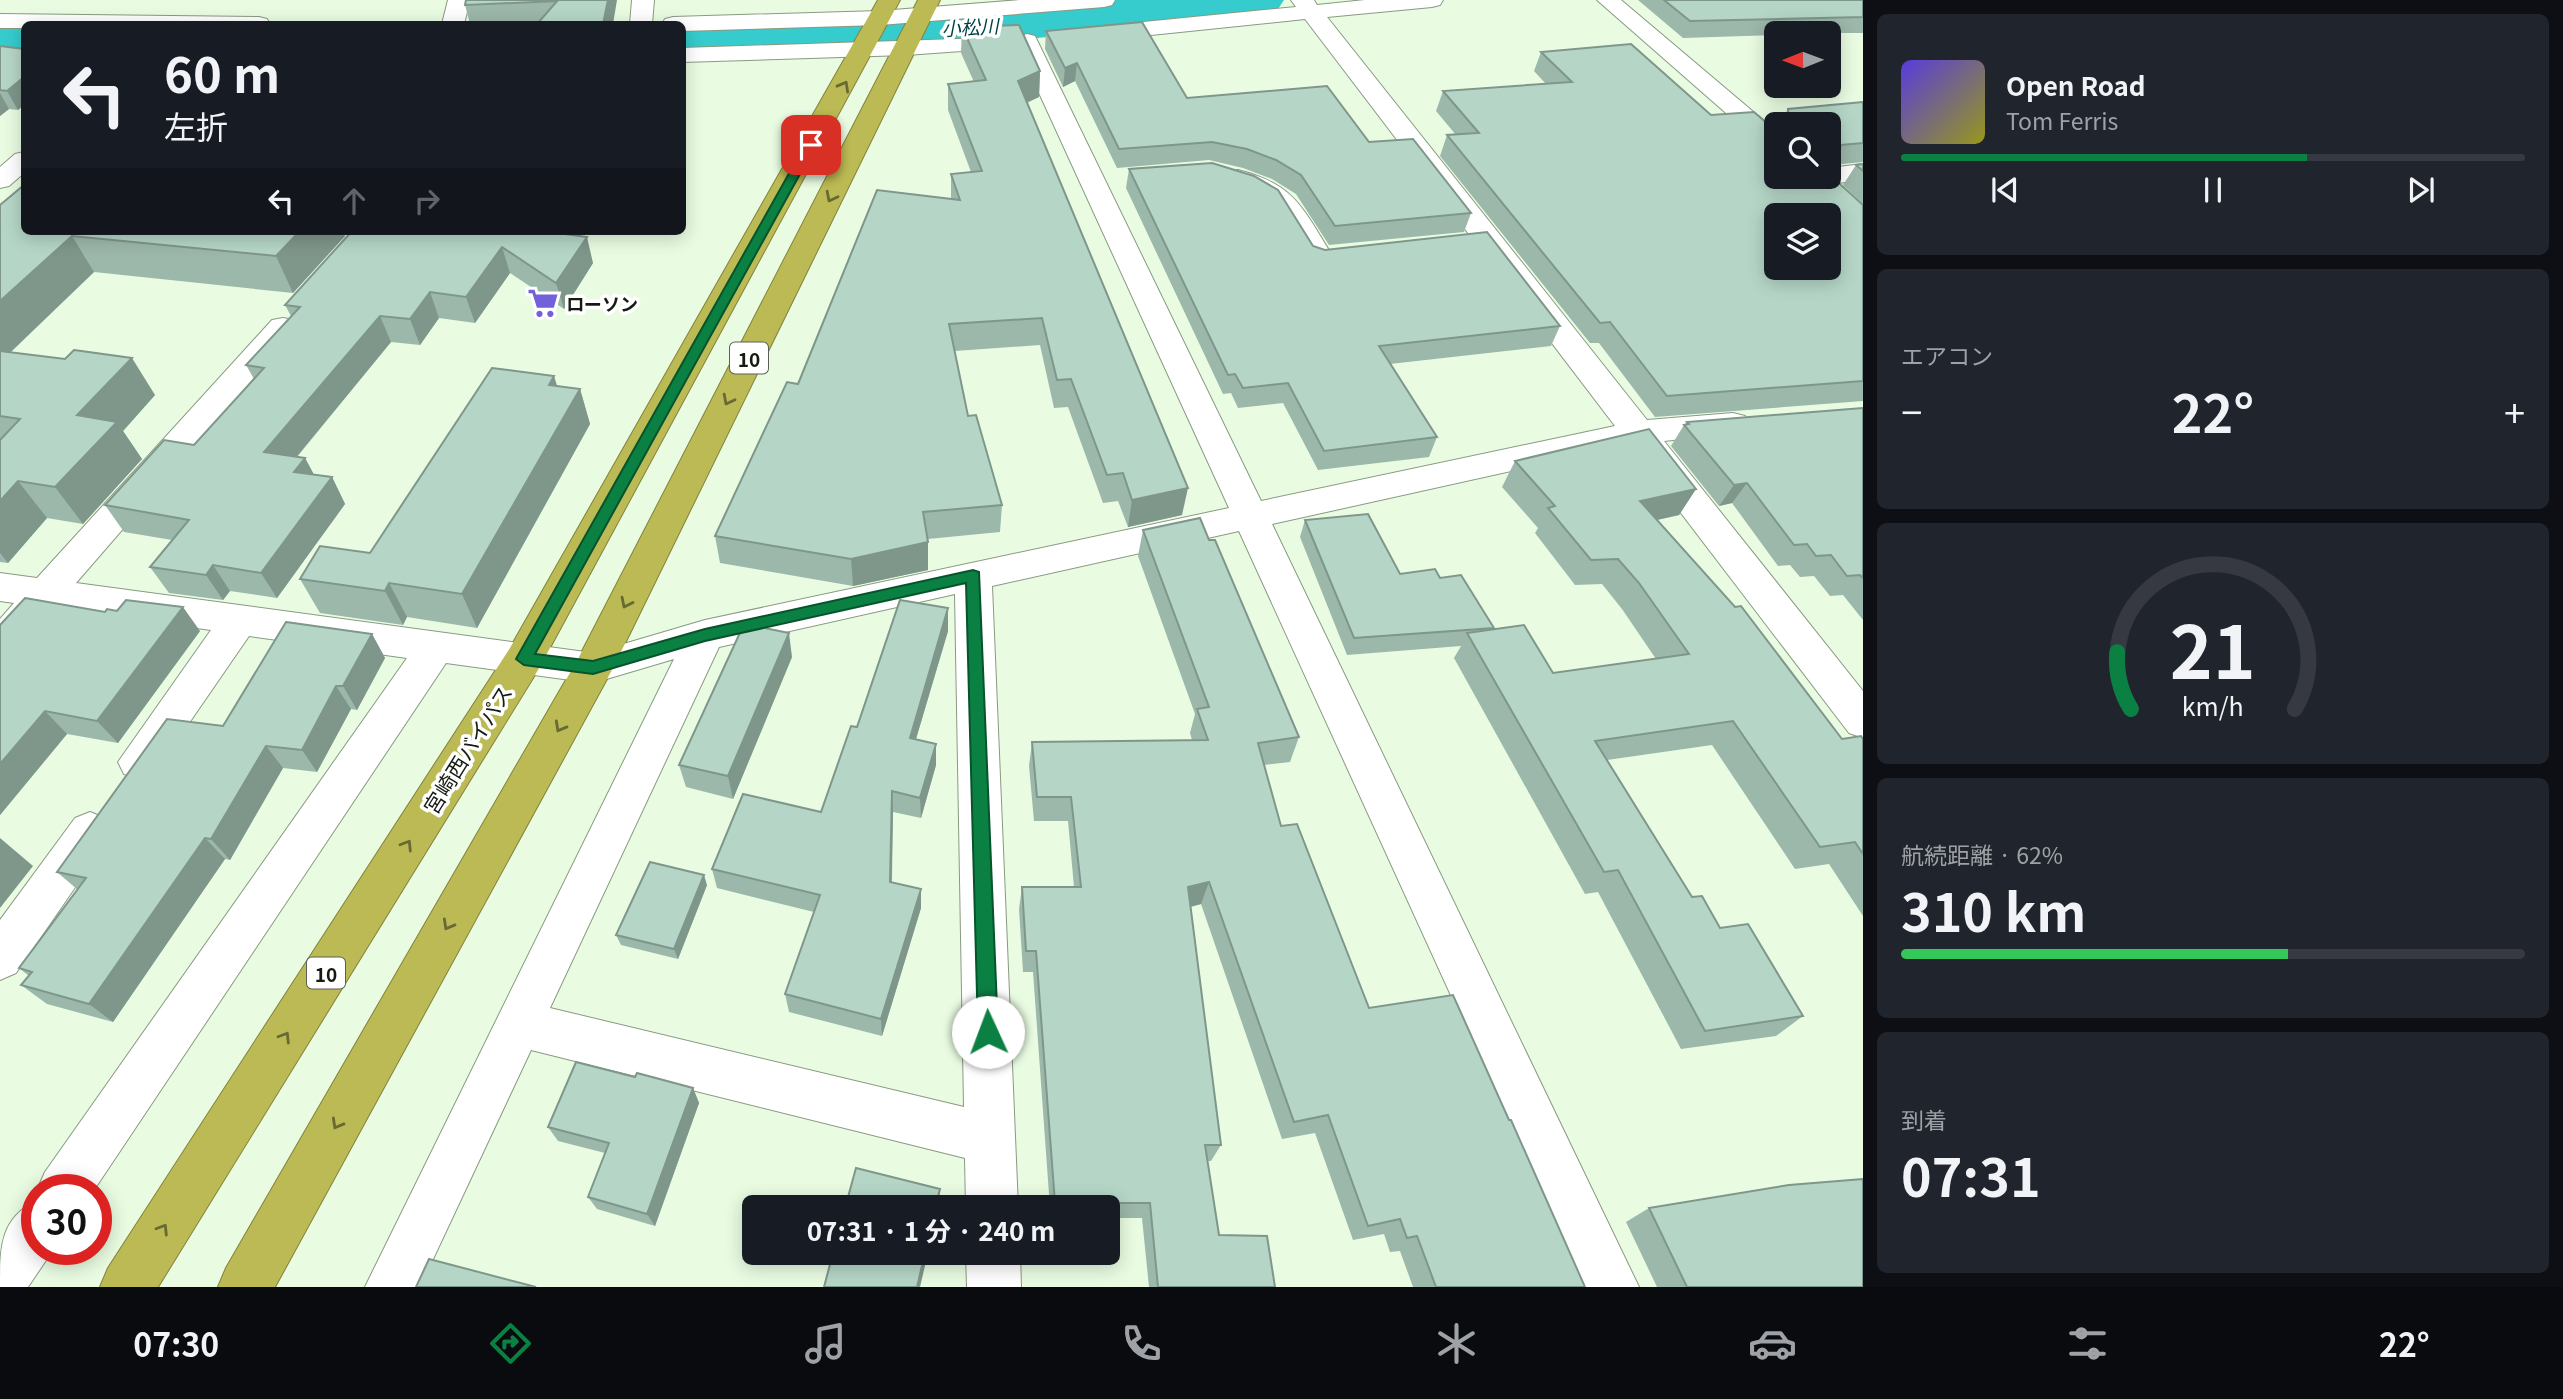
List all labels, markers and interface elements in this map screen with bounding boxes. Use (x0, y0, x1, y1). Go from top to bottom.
water label: 小松川 (941, 11, 1001, 41)
north arrow (1764, 21, 1841, 98)
map controls (1764, 21, 1841, 280)
text: 60 m (164, 36, 280, 107)
icon: left (49, 49, 140, 140)
text: Open Road (2006, 66, 2146, 103)
one-way arrow (836, 81, 849, 93)
text: 左折 (164, 102, 228, 148)
text: Tom Ferris (2006, 103, 2118, 137)
button: search (1764, 112, 1841, 189)
pin (781, 115, 841, 175)
icon: arrive (792, 126, 830, 164)
icon: previous (1986, 171, 2024, 209)
icon: pause (2194, 171, 2232, 209)
icon: next (2402, 171, 2440, 209)
icon: left (262, 182, 300, 220)
icon: ahead (335, 182, 373, 220)
icon: right (408, 182, 446, 220)
one-way arrow (825, 190, 839, 202)
button: layers (1764, 203, 1841, 280)
supermarket icon: ローソン (526, 286, 560, 320)
place label: ローソン (566, 290, 638, 316)
text: エアコン (1901, 338, 1993, 372)
road number: 10 (730, 342, 768, 374)
text: 22° (2172, 373, 2254, 448)
text: − (1901, 383, 1922, 438)
text: + (2504, 383, 2525, 438)
one-way arrow (723, 393, 737, 405)
one-way arrow (620, 596, 634, 608)
text: 21 (2170, 596, 2256, 701)
street label: 宮崎西バイパス (415, 679, 519, 819)
text: km/h (2182, 687, 2244, 723)
one-way arrow (555, 720, 568, 732)
text: 航続距離 · 62% (1901, 837, 2063, 871)
one-way arrow (398, 839, 411, 852)
text: 310 km (1901, 872, 2086, 947)
one-way arrow (443, 918, 456, 931)
road number: 10 (307, 958, 345, 988)
position arrow (951, 995, 1025, 1069)
one-way arrow (277, 1032, 289, 1045)
text: 到着 (1901, 1102, 1947, 1136)
one-way arrow (332, 1116, 345, 1129)
text: 07:31 (1901, 1137, 2041, 1212)
speed limit sign: 30 (21, 1174, 112, 1265)
text: 07:31 · 1 分 · 240 m (807, 1211, 1055, 1248)
one-way arrow (155, 1224, 168, 1237)
icon: directions (486, 1319, 535, 1368)
icon: music (801, 1319, 850, 1368)
icon: phone (1117, 1319, 1166, 1368)
icon: climate (1432, 1319, 1481, 1368)
icon: car (1748, 1319, 1797, 1368)
icon: filters (2063, 1319, 2112, 1368)
text: 07:30 (133, 1320, 219, 1366)
text: 22° (2379, 1320, 2430, 1366)

